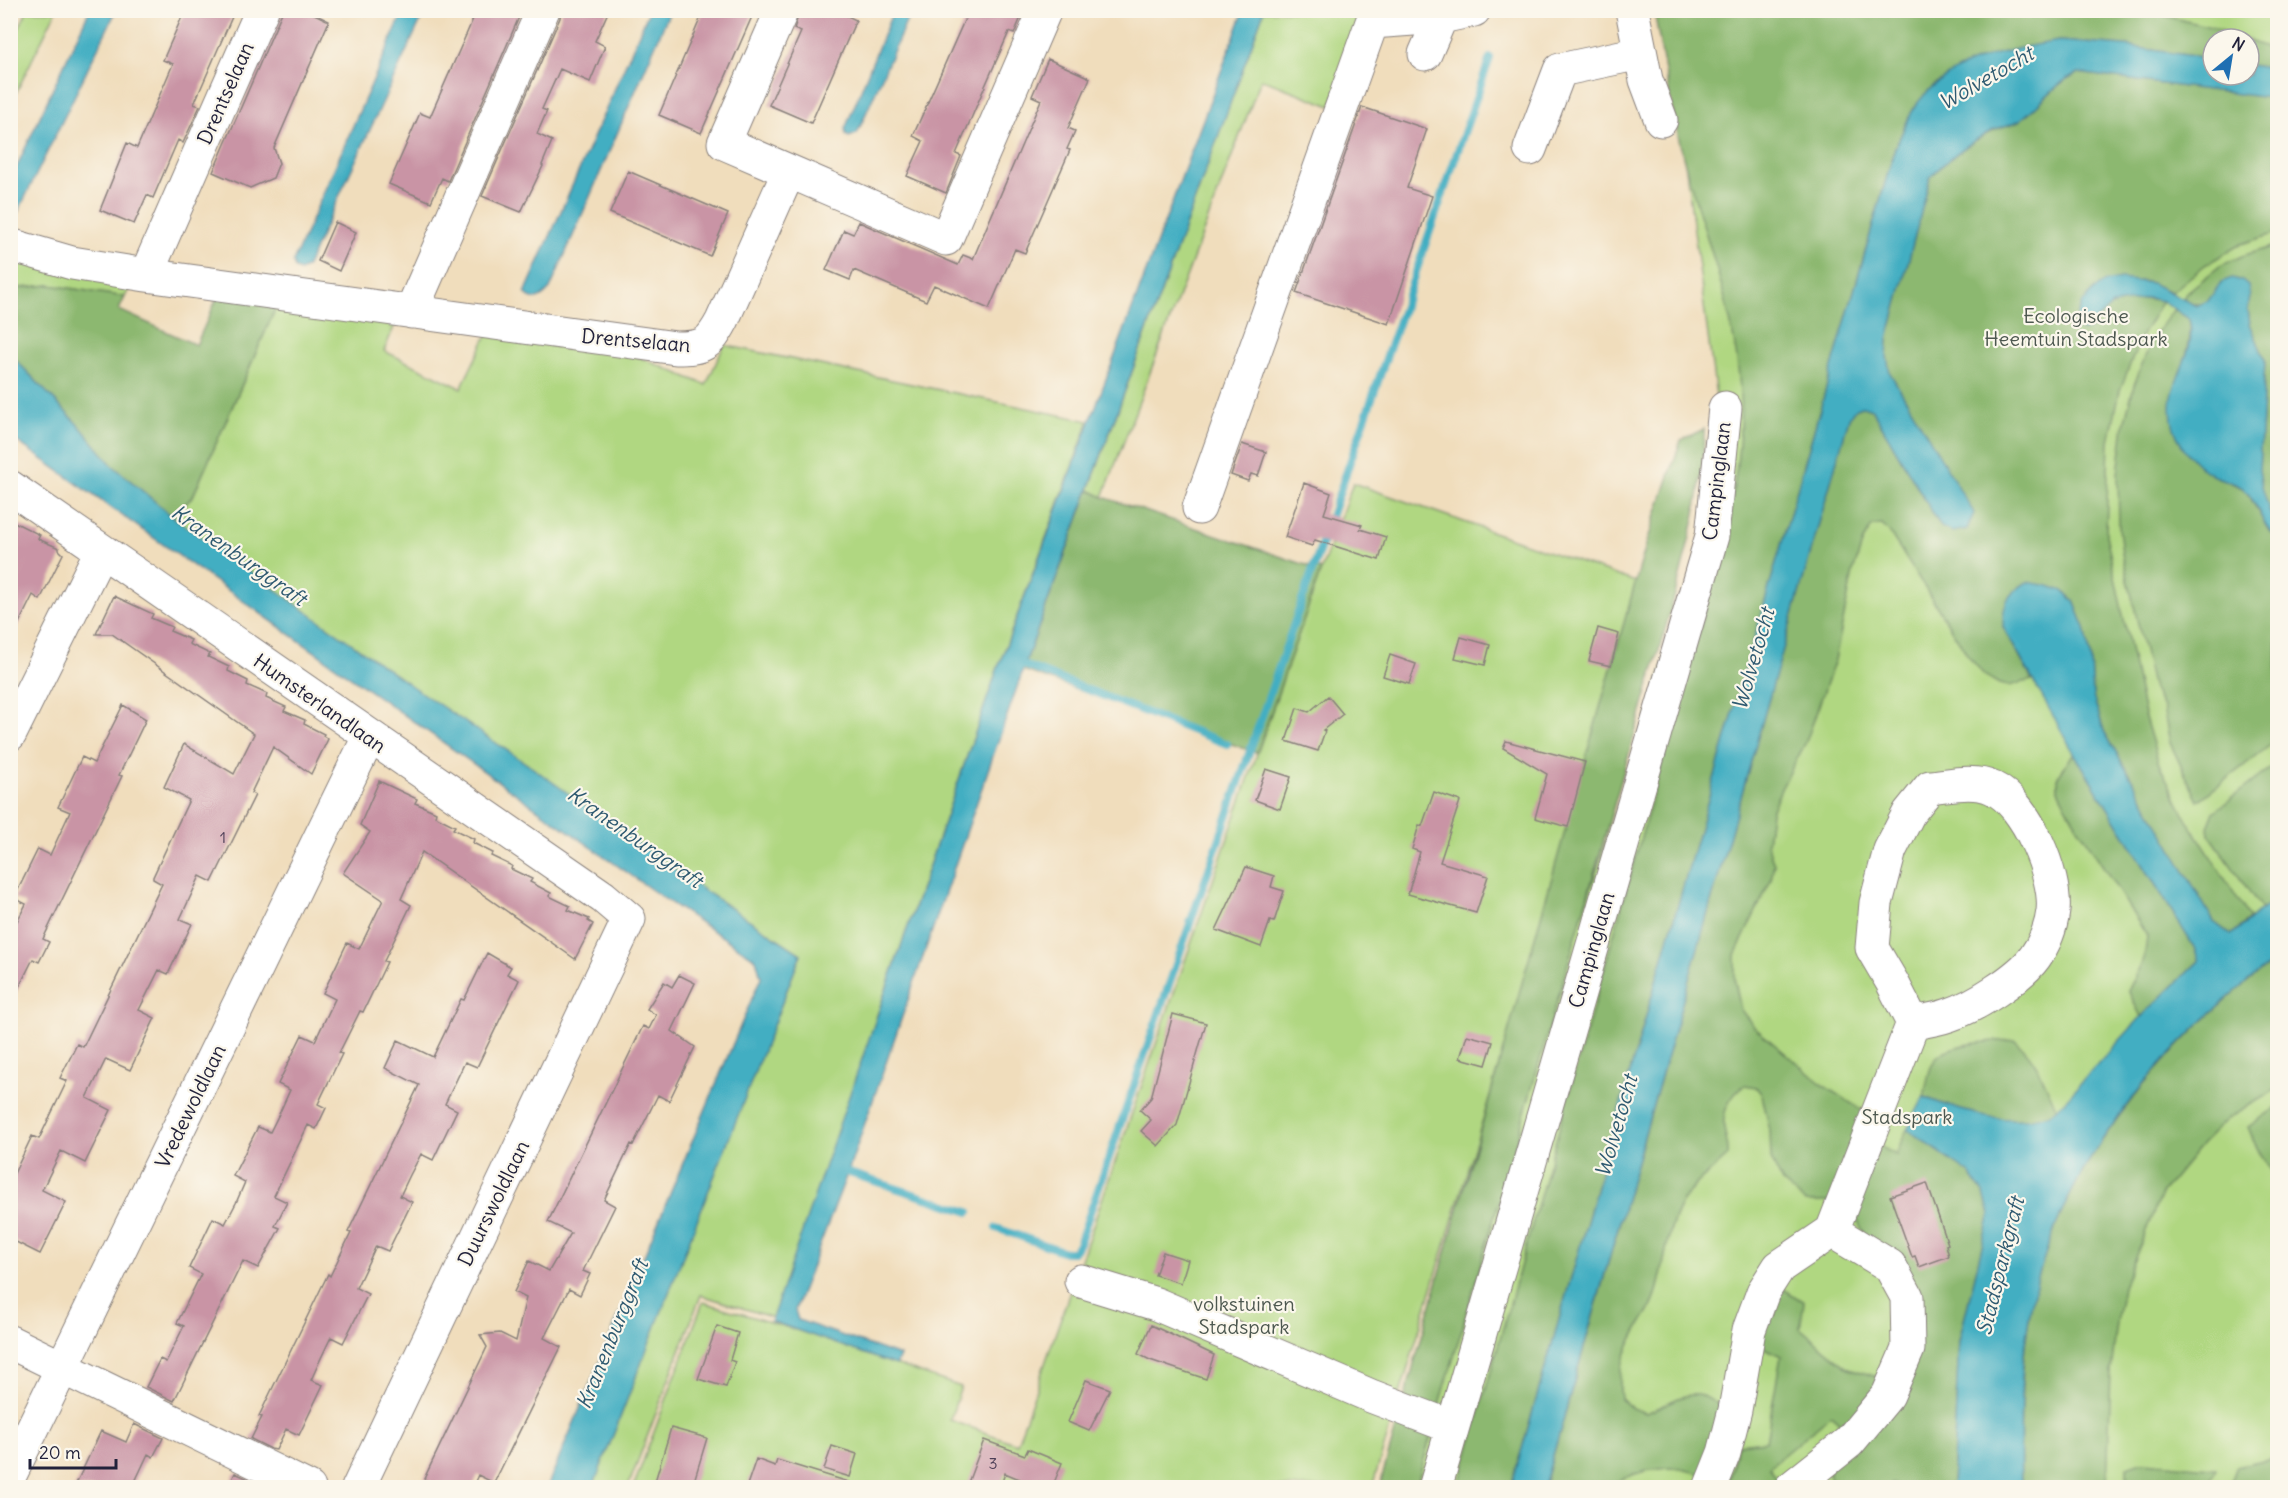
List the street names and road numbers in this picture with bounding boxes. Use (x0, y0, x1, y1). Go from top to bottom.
street label: Drentselaan (191, 38, 259, 148)
street label: Drentselaan (580, 323, 692, 357)
street label: Campinglaan (1696, 420, 1736, 542)
street label: Humsterlandlaan (249, 648, 391, 758)
street label: Campinglaan (1563, 889, 1619, 1011)
street label: Vredewoldlaan (149, 1040, 231, 1172)
street label: Duurswoldlaan (452, 1136, 534, 1270)

